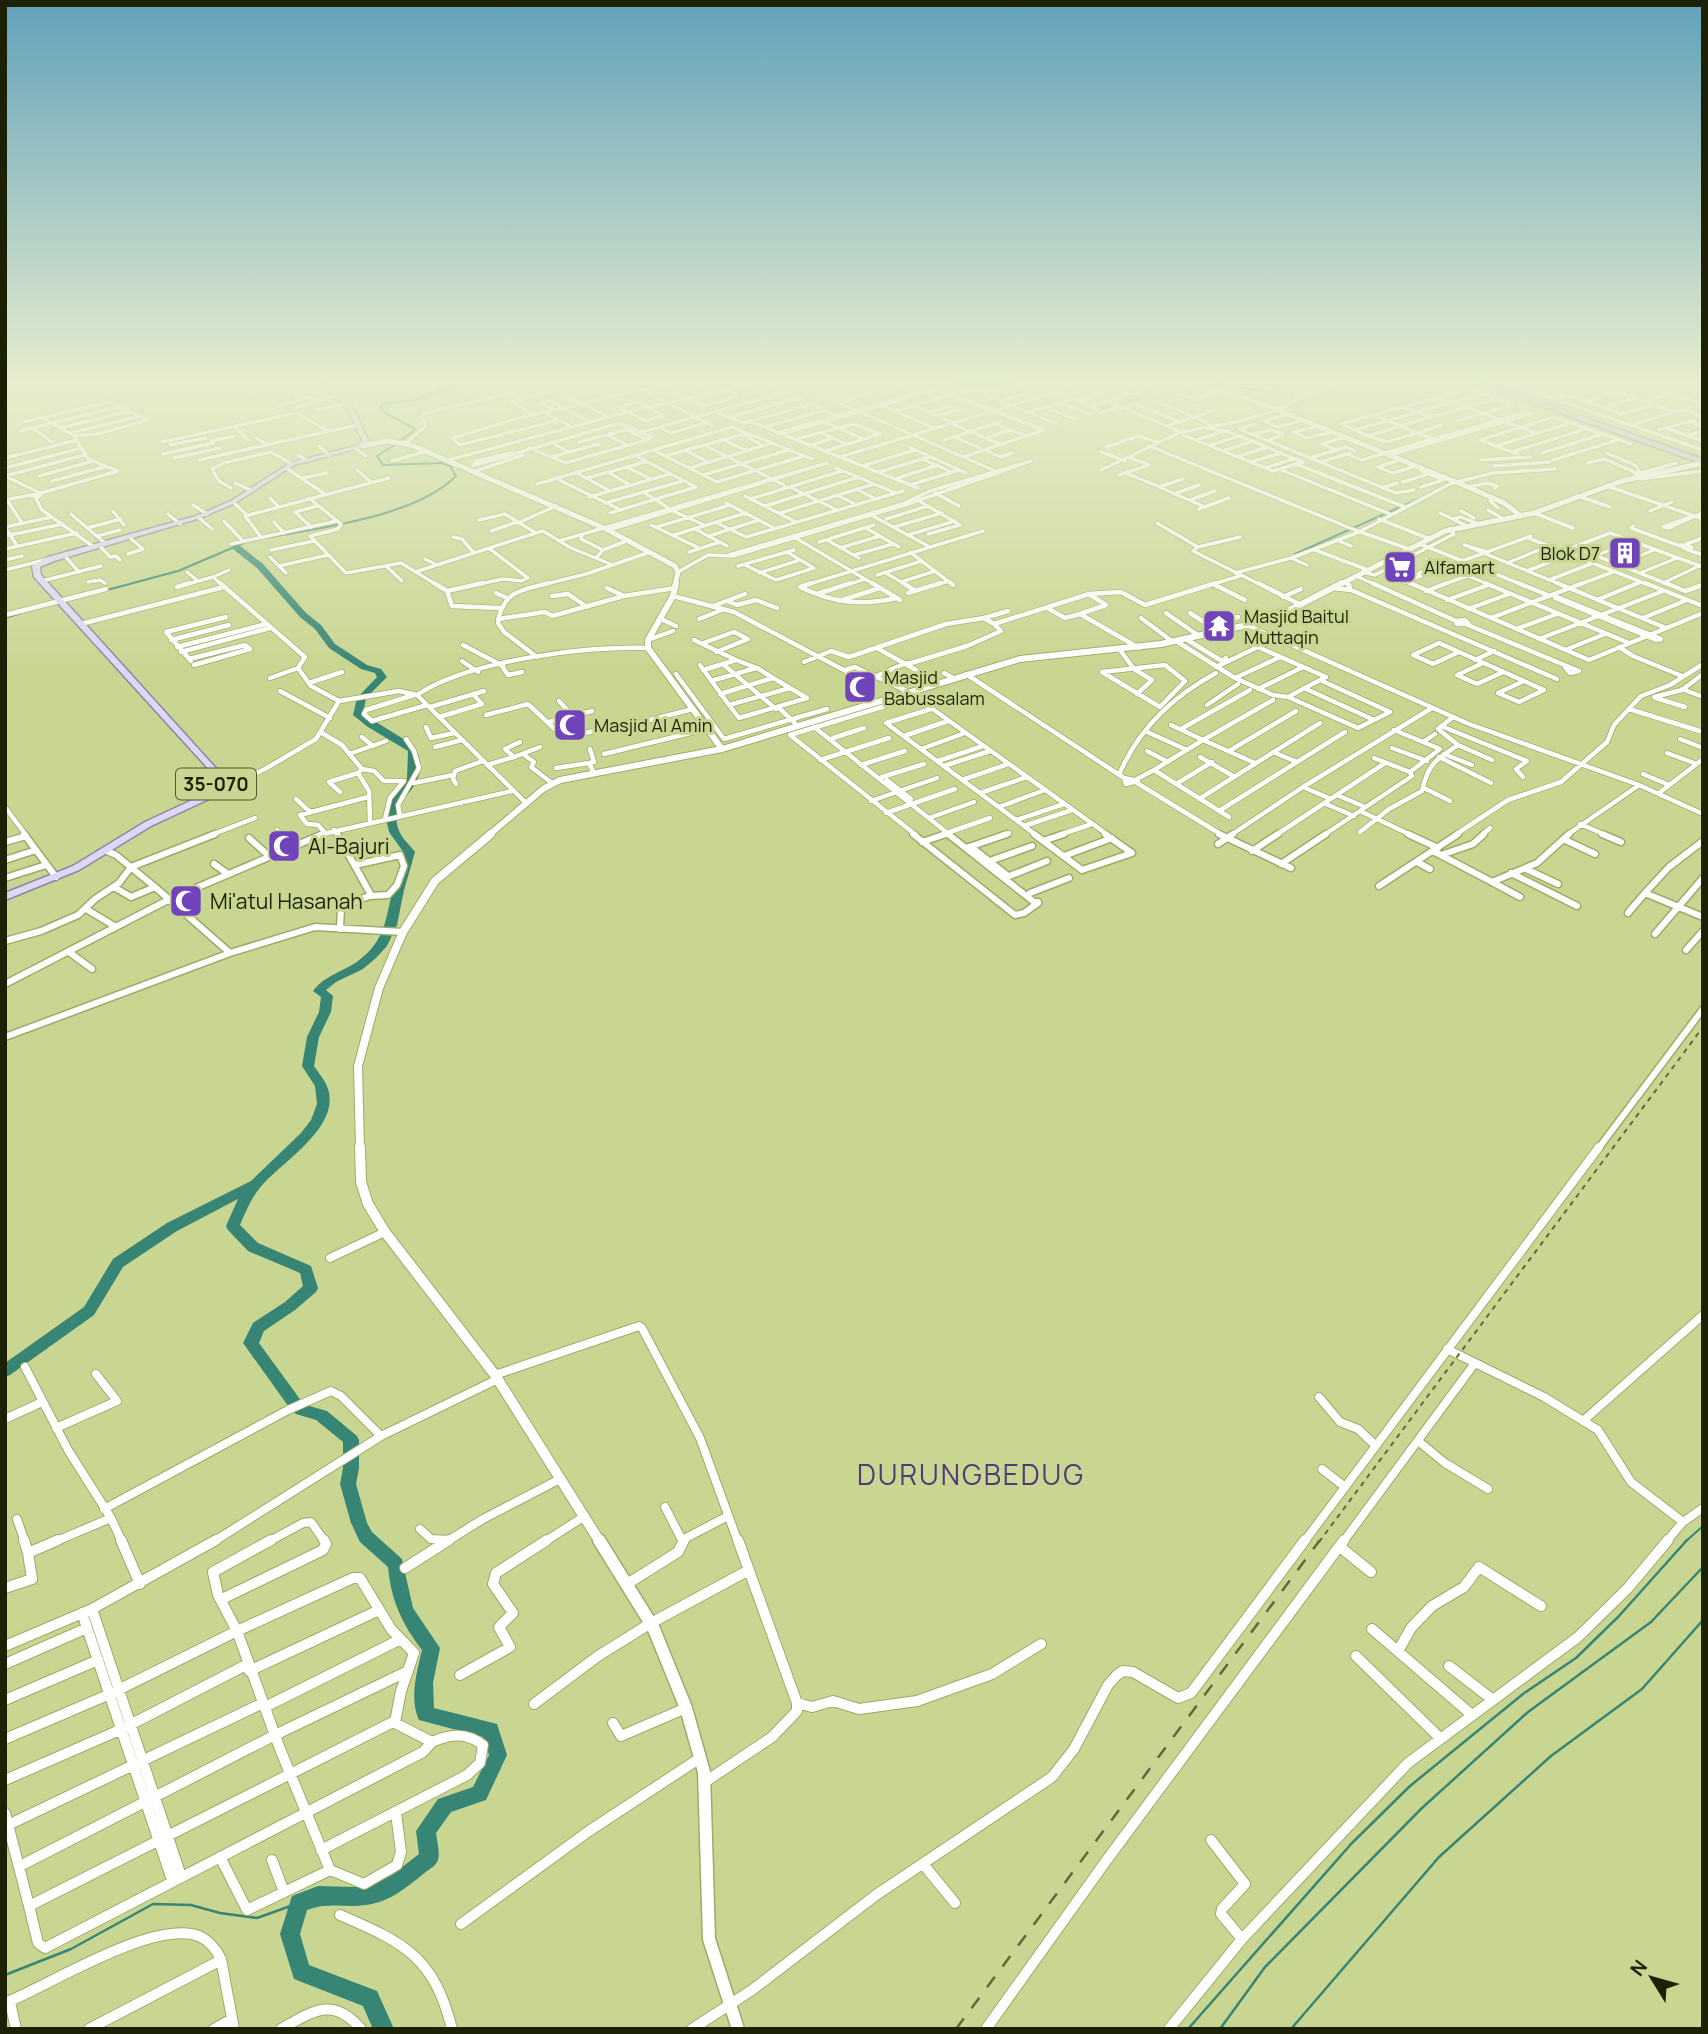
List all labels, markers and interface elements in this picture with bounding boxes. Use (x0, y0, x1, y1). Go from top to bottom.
building icon: Blok D7 (1606, 534, 1644, 572)
place label: Blok D7 (1540, 541, 1600, 565)
supermarket icon: Alfamart (1381, 548, 1419, 586)
place label: Alfamart (1424, 555, 1495, 579)
place label: Masjid Baitul Muttaqin (1244, 604, 1349, 649)
temple icon: Masjid Baitul Muttaqin (1200, 607, 1238, 645)
place label: Masjid Babussalam (884, 665, 985, 710)
mosque icon: Masjid Babussalam (841, 668, 879, 706)
mosque icon: Masjid Al Amin (551, 706, 589, 744)
place label: Masjid Al Amin (594, 713, 712, 737)
road number: 35-070 (176, 768, 256, 800)
mosque icon: Al-Bajuri (265, 827, 303, 865)
place label: Al-Bajuri (308, 832, 390, 860)
mosque icon: Mi'atul Hasanah (167, 882, 205, 920)
place label: Mi'atul Hasanah (210, 887, 363, 915)
district label: DURUNGBEDUG (857, 1455, 1085, 1493)
north arrow (1617, 1943, 1687, 2013)
text: N (1624, 1954, 1653, 1981)

